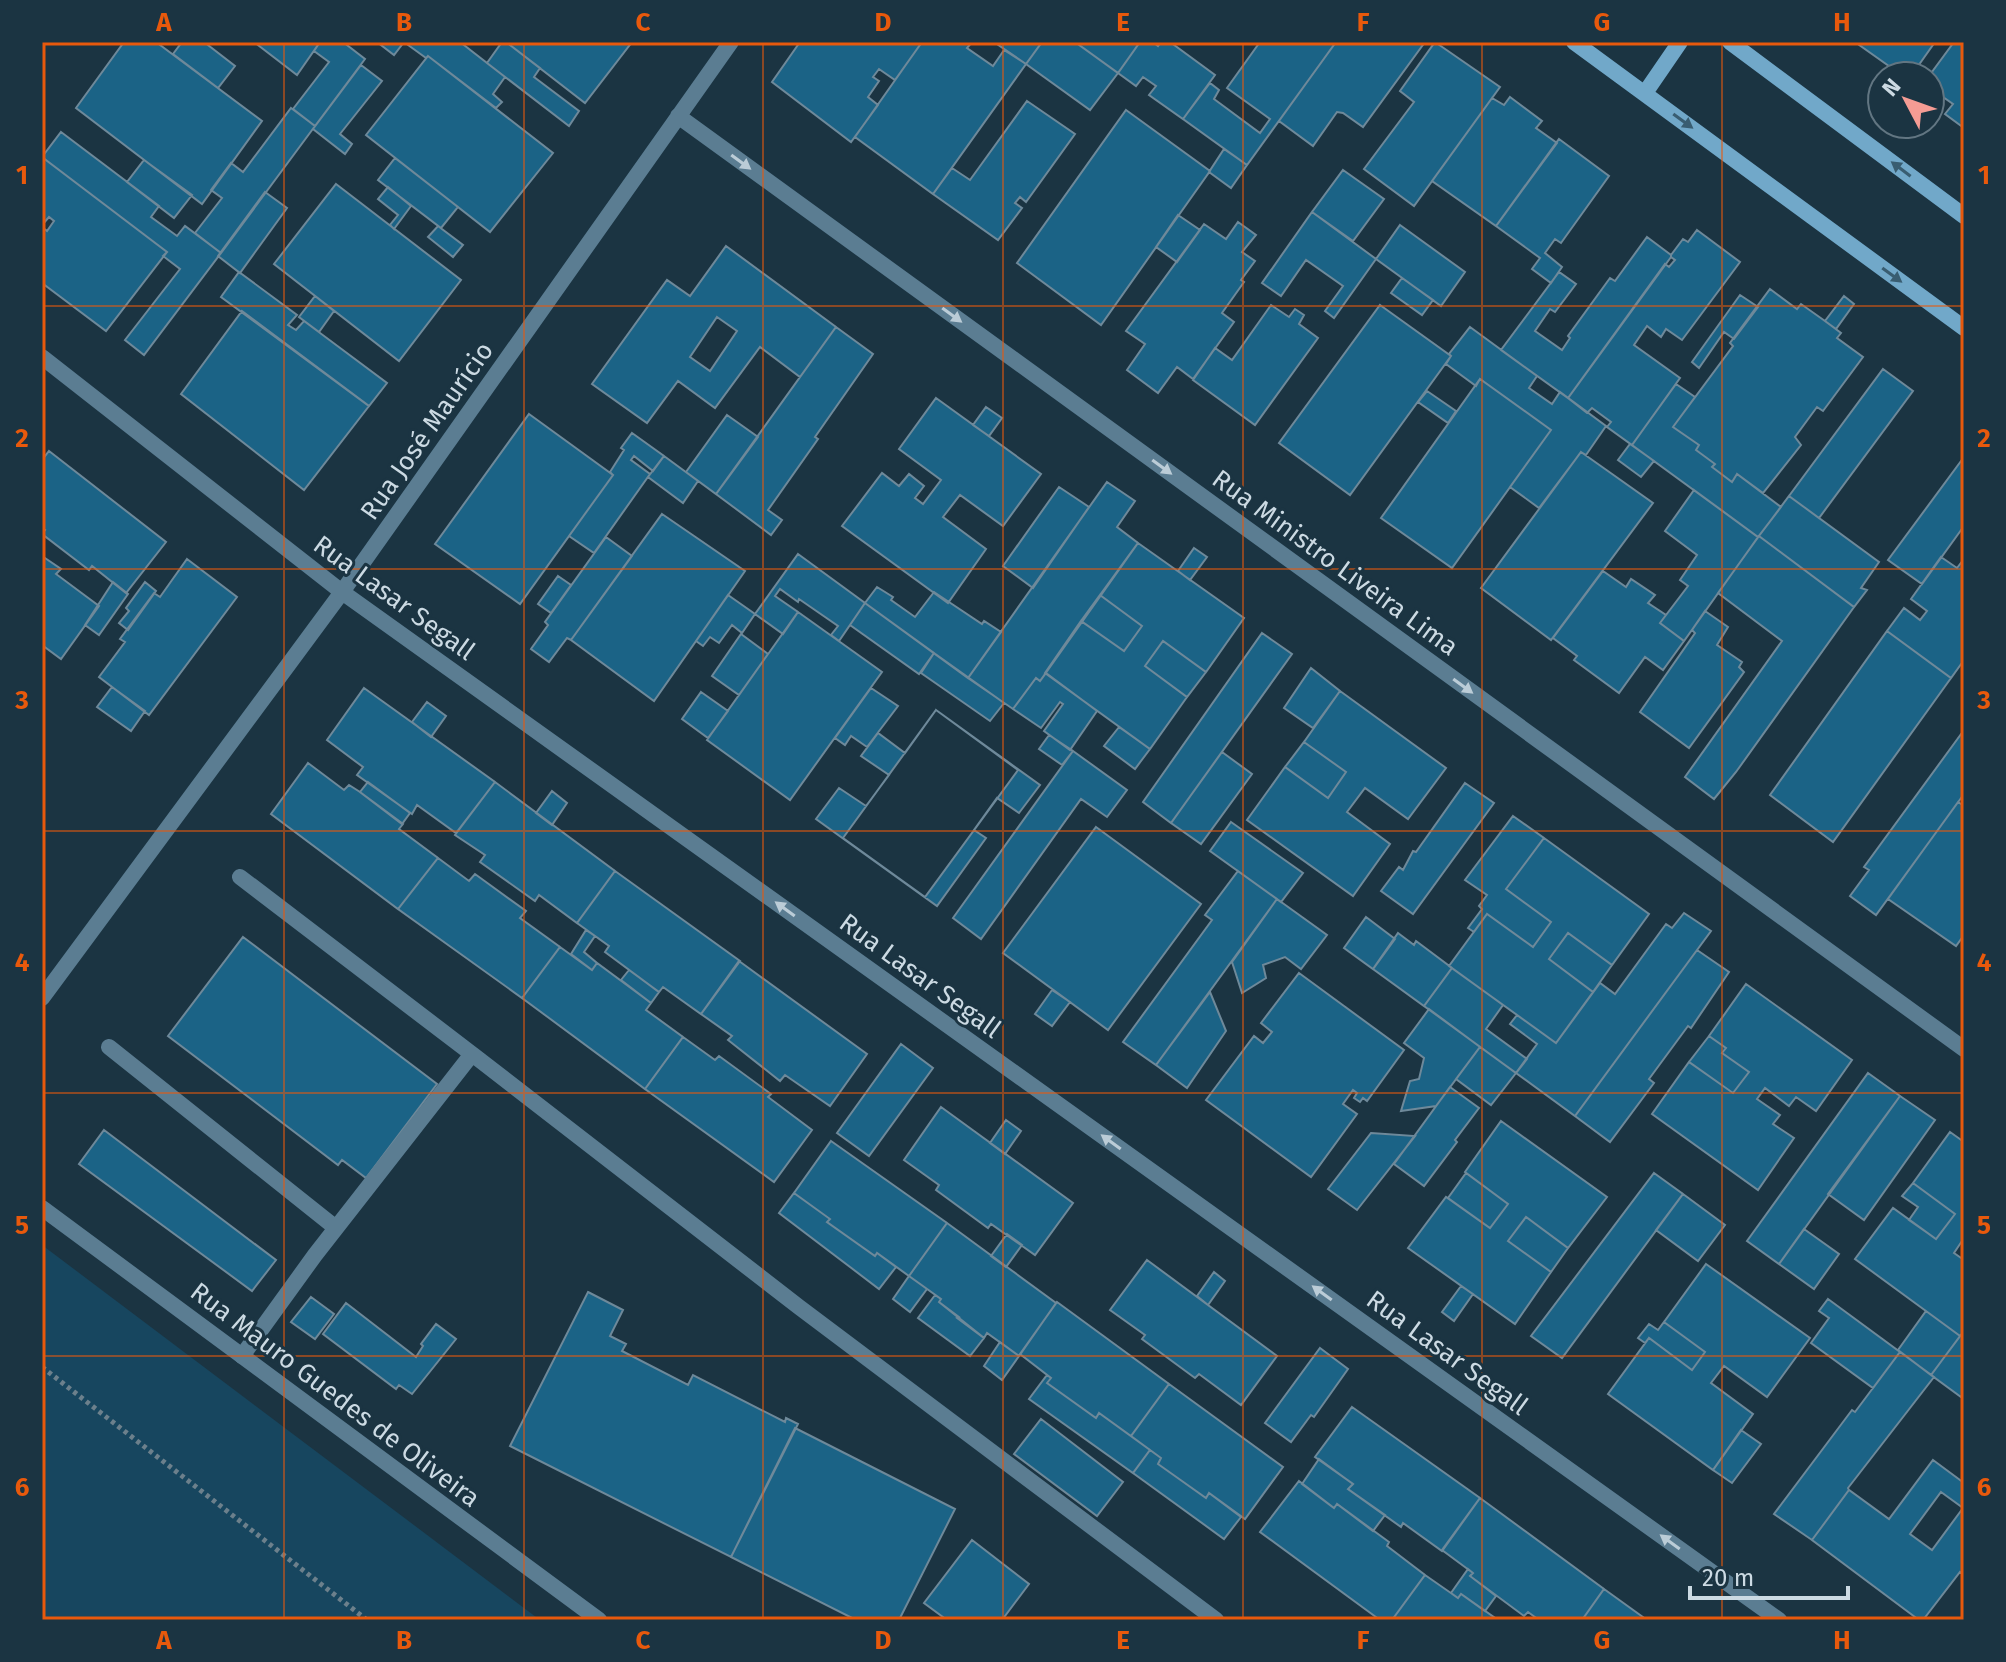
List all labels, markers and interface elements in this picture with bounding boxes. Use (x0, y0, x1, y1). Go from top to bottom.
text: A (155, 7, 172, 38)
text: B (396, 7, 412, 38)
text: C (636, 7, 651, 38)
text: D (875, 7, 892, 38)
text: E (1116, 7, 1130, 38)
text: F (1357, 7, 1370, 38)
text: G (1594, 7, 1610, 38)
text: H (1833, 7, 1851, 38)
north arrow (1866, 60, 1946, 140)
text: N (1876, 73, 1906, 102)
one-way arrow (1673, 112, 1693, 128)
one-way arrow (731, 154, 752, 169)
text: 1 (16, 160, 28, 191)
text: 1 (1978, 160, 1990, 191)
one-way arrow (1891, 162, 1912, 178)
one-way arrow (1882, 266, 1903, 282)
one-way arrow (941, 307, 962, 322)
street label: Rua José Maurício (354, 336, 500, 526)
text: 2 (15, 423, 29, 454)
text: 2 (1977, 423, 1991, 454)
one-way arrow (1152, 459, 1173, 475)
street label: Rua Ministro Liveira Lima (1206, 463, 1464, 663)
street label: Rua Lasar Segall (307, 529, 481, 667)
one-way arrow (1453, 677, 1474, 693)
text: 3 (14, 685, 29, 716)
text: 3 (1976, 685, 1991, 716)
one-way arrow (775, 902, 796, 917)
street label: Rua Lasar Segall (833, 907, 1007, 1045)
text: 4 (15, 947, 30, 978)
text: 4 (1977, 947, 1992, 978)
one-way arrow (1100, 1135, 1121, 1150)
text: 5 (15, 1210, 29, 1241)
text: 5 (1977, 1210, 1991, 1241)
street label: Rua Mauro Guedes de Oliveira (184, 1276, 486, 1514)
street label: Rua Lasar Segall (1360, 1284, 1534, 1422)
one-way arrow (1312, 1286, 1333, 1301)
text: 6 (15, 1472, 30, 1503)
text: 6 (1977, 1472, 1992, 1503)
one-way arrow (1660, 1535, 1681, 1550)
scale bar (1690, 1550, 1848, 1600)
text: 20 m (1702, 1564, 1754, 1592)
text: A (155, 1625, 172, 1656)
text: B (396, 1625, 412, 1656)
text: C (636, 1625, 651, 1656)
text: D (875, 1625, 892, 1656)
text: E (1116, 1625, 1130, 1656)
text: F (1357, 1625, 1370, 1656)
text: G (1594, 1625, 1610, 1656)
text: H (1833, 1625, 1851, 1656)

